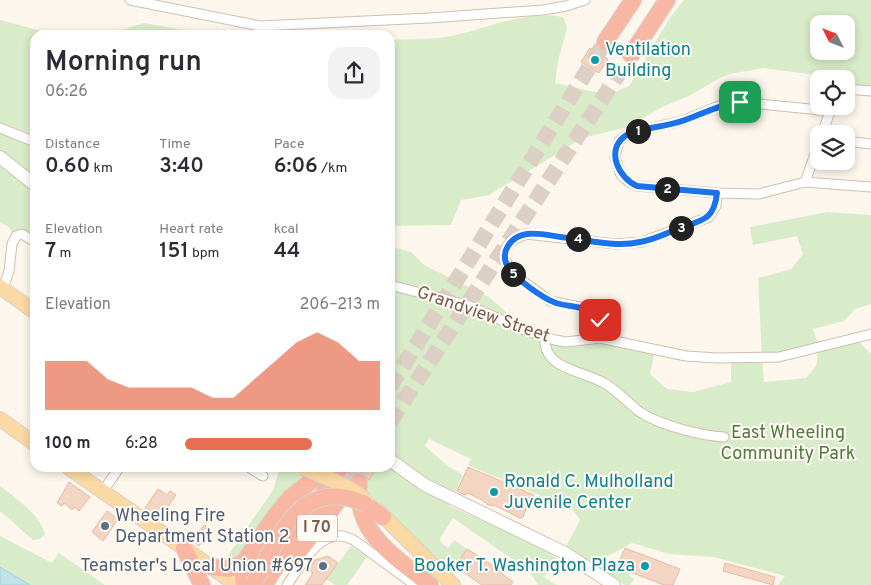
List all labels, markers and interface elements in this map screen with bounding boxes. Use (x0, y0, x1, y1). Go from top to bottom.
north arrow (810, 15, 855, 60)
map controls (810, 15, 855, 170)
place label: Ventilation Building (605, 39, 691, 83)
text: Morning run (45, 45, 202, 81)
button: share (328, 47, 380, 99)
marker: Ventilation Building (589, 54, 601, 66)
button: locate (810, 70, 855, 115)
pin (719, 81, 761, 123)
text: 06:26 (45, 82, 88, 102)
icon: arrive (726, 88, 754, 116)
pin: 1 (626, 118, 650, 144)
text: 1 (636, 123, 641, 140)
button: layers (810, 125, 855, 170)
text: Distance (45, 136, 100, 153)
text: Time (159, 136, 191, 153)
text: Pace (274, 136, 304, 153)
text: 0.60 (45, 153, 90, 180)
text: 3:40 (159, 153, 204, 180)
text: 6:06 (274, 153, 318, 180)
text: km (90, 160, 113, 177)
text: /km (318, 160, 347, 177)
pin: 2 (654, 176, 680, 202)
text: 2 (663, 181, 672, 198)
pin: 3 (668, 216, 694, 240)
text: 3 (677, 220, 686, 237)
text: Elevation (45, 221, 103, 238)
text: Heart rate (159, 221, 223, 238)
text: kcal (274, 221, 299, 238)
pin: 4 (566, 226, 590, 252)
text: 4 (574, 231, 583, 248)
text: 7 (45, 238, 56, 265)
text: 151 (159, 238, 189, 265)
text: 44 (274, 238, 300, 265)
text: m (56, 245, 71, 262)
text: bpm (189, 245, 219, 262)
pin: 5 (500, 262, 526, 286)
text: 5 (509, 266, 518, 283)
street label: Grandview Street (413, 281, 553, 349)
text: Elevation (45, 295, 111, 315)
text: 206–213 m (300, 295, 380, 315)
pin (579, 299, 621, 341)
icon: check (586, 306, 614, 334)
park label: East Wheeling Community Park (721, 422, 855, 466)
text: 100 m (45, 434, 91, 454)
text: 6:28 (125, 434, 158, 454)
place label: Ronald C. Mulholland Juvenile Center (504, 471, 674, 515)
marker: Ronald C. Mulholland Juvenile Center (488, 486, 500, 498)
place label: Wheeling Fire Department Station 2 (115, 505, 290, 549)
road number: I 70 (297, 514, 337, 542)
marker: Wheeling Fire Department Station 2 (99, 520, 111, 532)
place label: Teamster's Local Union #697 (80, 555, 313, 578)
place label: Booker T. Washington Plaza (414, 555, 635, 578)
marker: Teamster's Local Union #697 (317, 560, 329, 572)
marker: Booker T. Washington Plaza (639, 560, 651, 572)

